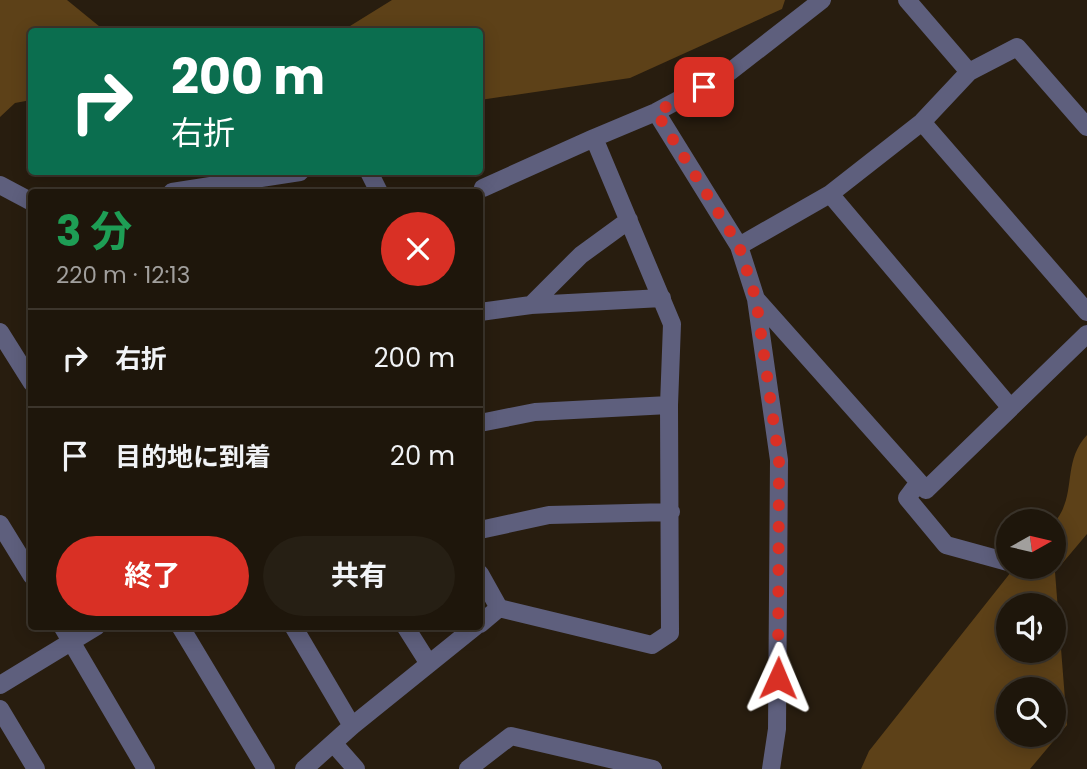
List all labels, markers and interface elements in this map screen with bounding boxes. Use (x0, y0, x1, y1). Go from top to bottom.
text: 200 m (171, 43, 325, 111)
icon: right (56, 56, 147, 147)
pin (674, 57, 734, 117)
icon: arrive (685, 68, 723, 106)
text: 右折 (171, 110, 235, 155)
text: 3 分 (56, 202, 132, 261)
button: close (381, 212, 455, 286)
text: 220 m · 12:13 (56, 259, 190, 291)
icon: right (56, 339, 94, 377)
text: 200 m (374, 340, 455, 376)
text: 右折 (115, 341, 167, 377)
icon: arrive (56, 437, 94, 475)
text: 20 m (390, 438, 455, 474)
text: 目的地に到着 (115, 439, 271, 475)
north arrow (996, 509, 1066, 579)
map controls (996, 509, 1066, 747)
button: 終了 (56, 536, 249, 616)
button: 共有 (263, 536, 455, 616)
button: sound (996, 593, 1066, 663)
position arrow (741, 641, 815, 715)
button: search (996, 677, 1066, 747)

